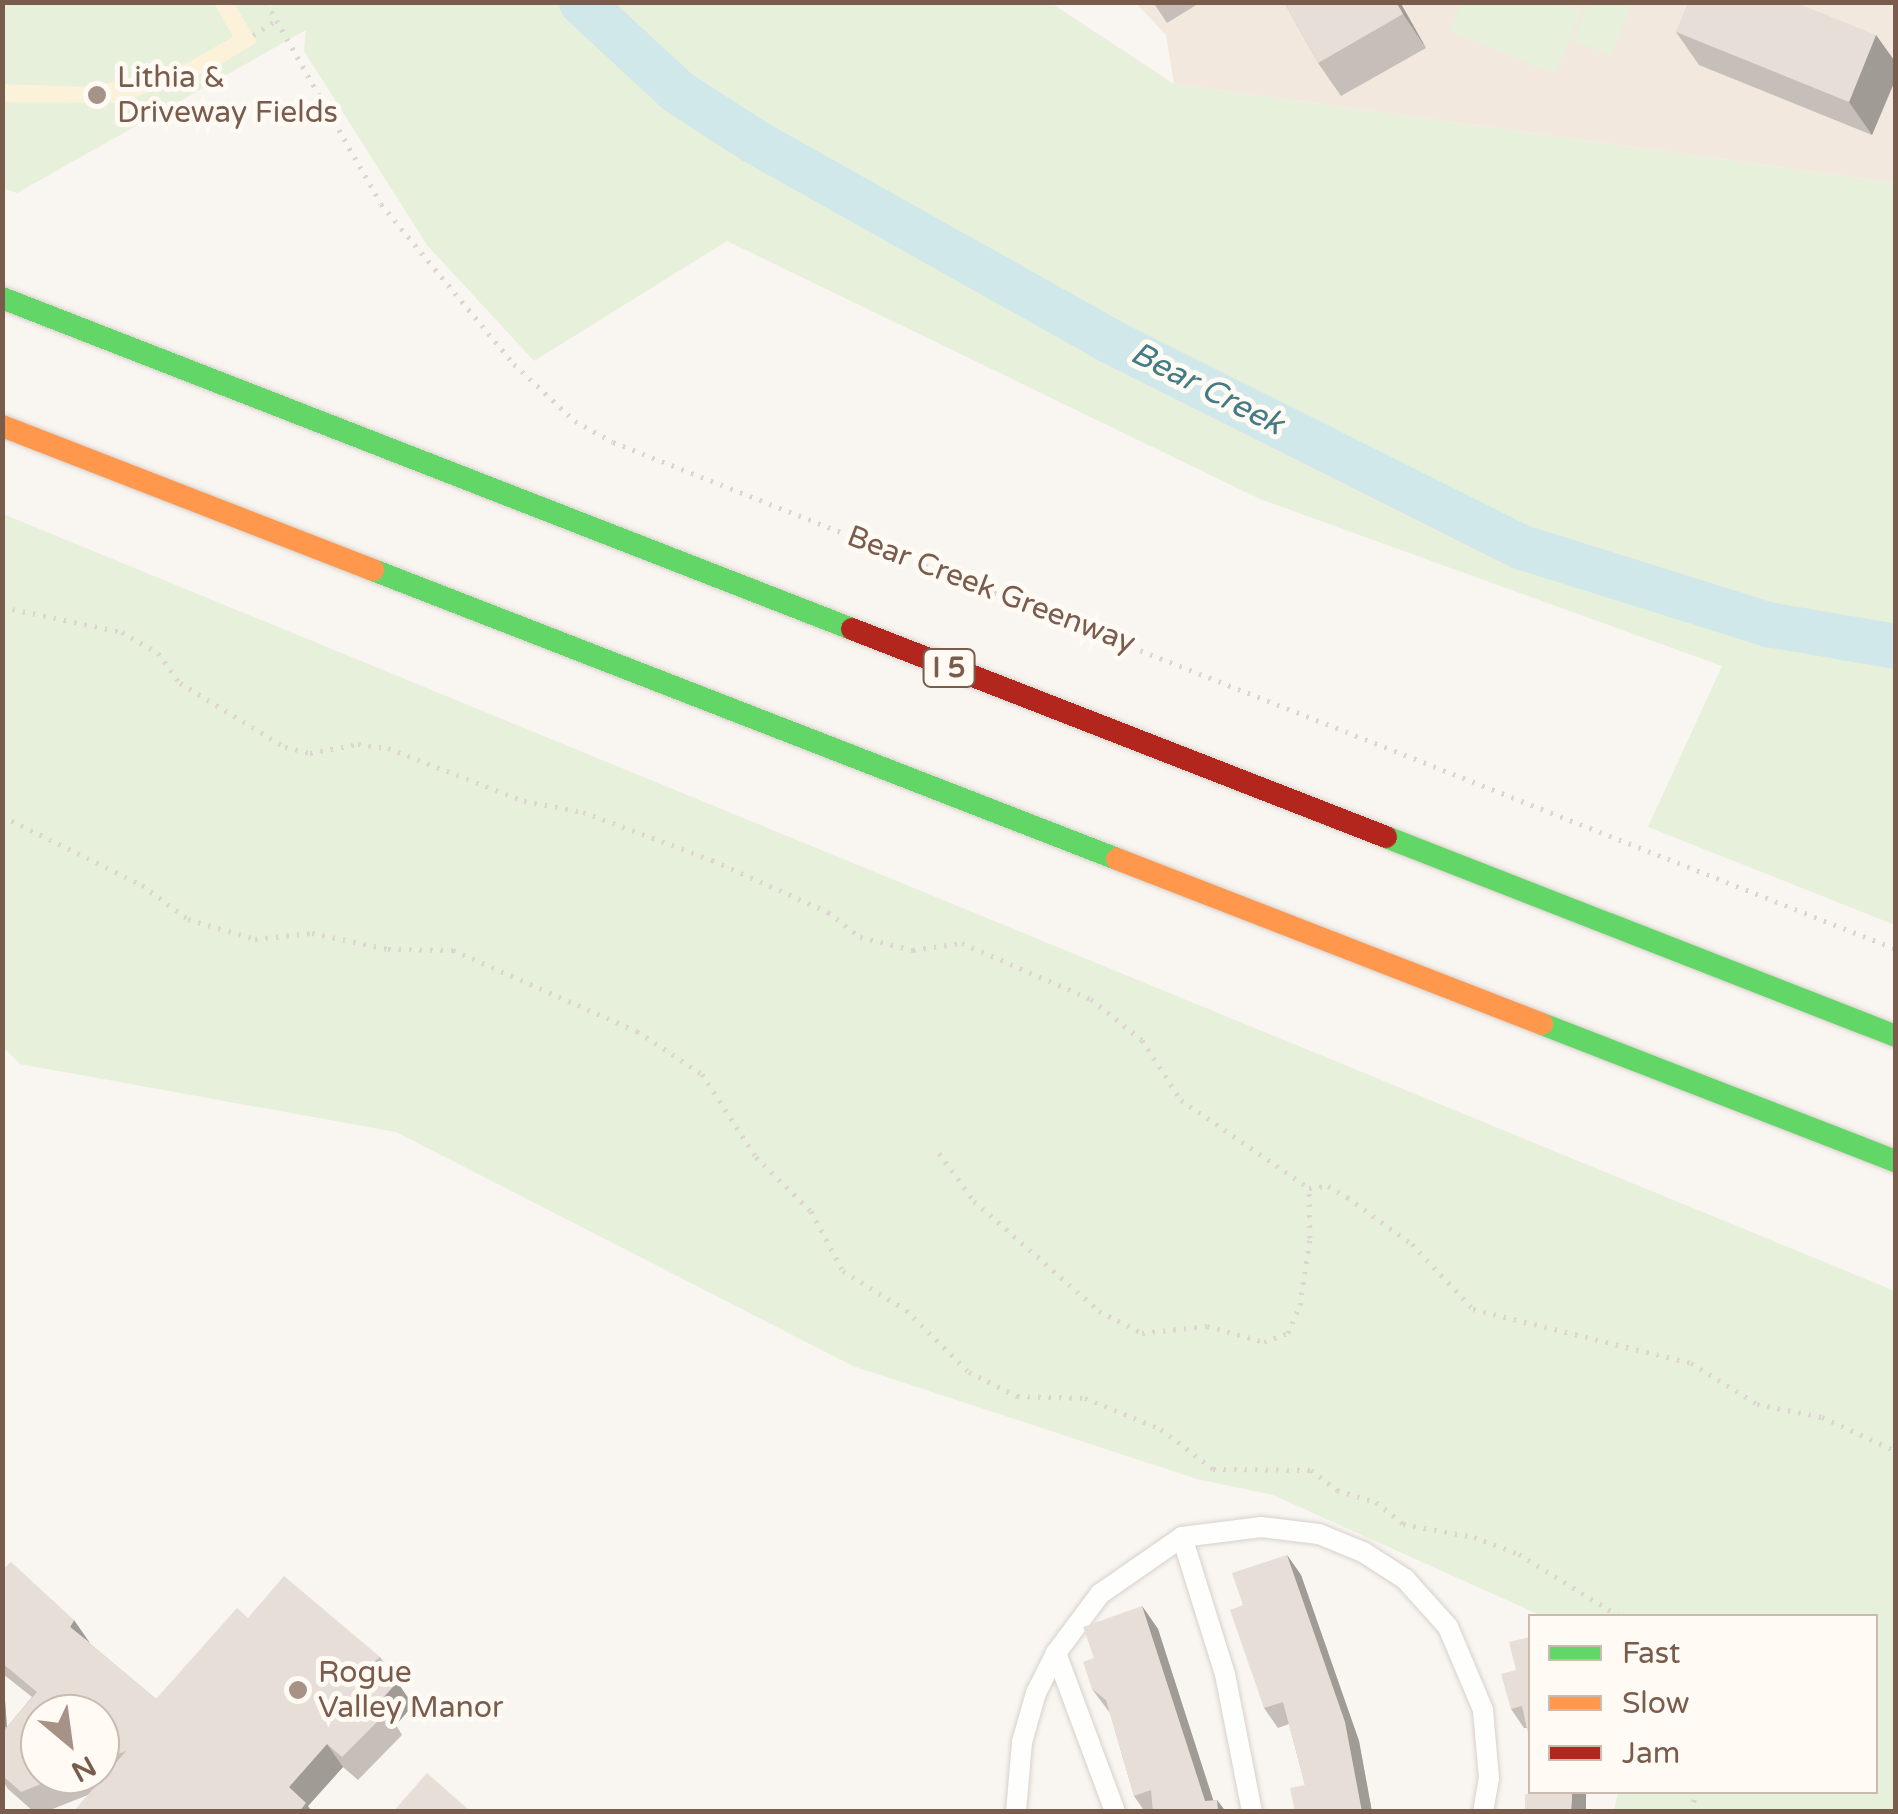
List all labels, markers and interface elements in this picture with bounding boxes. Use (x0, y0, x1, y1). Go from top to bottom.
place label: Lithia & Driveway Fields (117, 60, 338, 130)
marker: Lithia & Driveway Fields (86, 84, 108, 106)
water label: Bear Creek (1124, 334, 1290, 444)
street label: Bear Creek Greenway (842, 518, 1140, 662)
road number: I 5 (922, 645, 976, 691)
legend (1528, 1614, 1878, 1794)
text: Fast (1622, 1635, 1681, 1672)
place label: Rogue Valley Manor (318, 1655, 504, 1726)
marker: Rogue Valley Manor (287, 1679, 309, 1701)
text: Slow (1622, 1685, 1690, 1722)
north arrow (20, 1694, 120, 1794)
text: Jam (1622, 1735, 1680, 1772)
text: N (66, 1748, 102, 1789)

